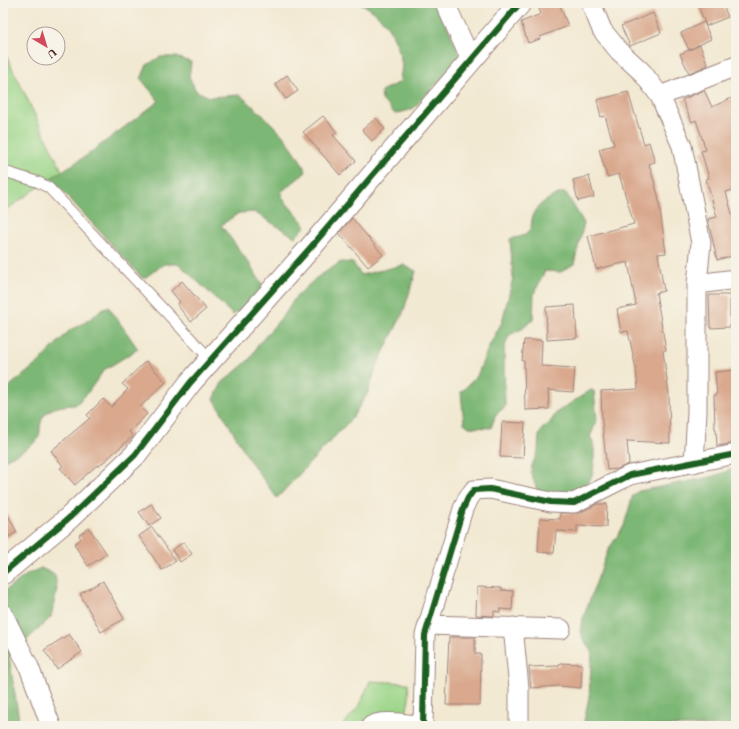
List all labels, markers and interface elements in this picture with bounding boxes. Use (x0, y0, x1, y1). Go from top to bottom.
north arrow (26, 26, 66, 66)
text: U (44, 46, 60, 62)

